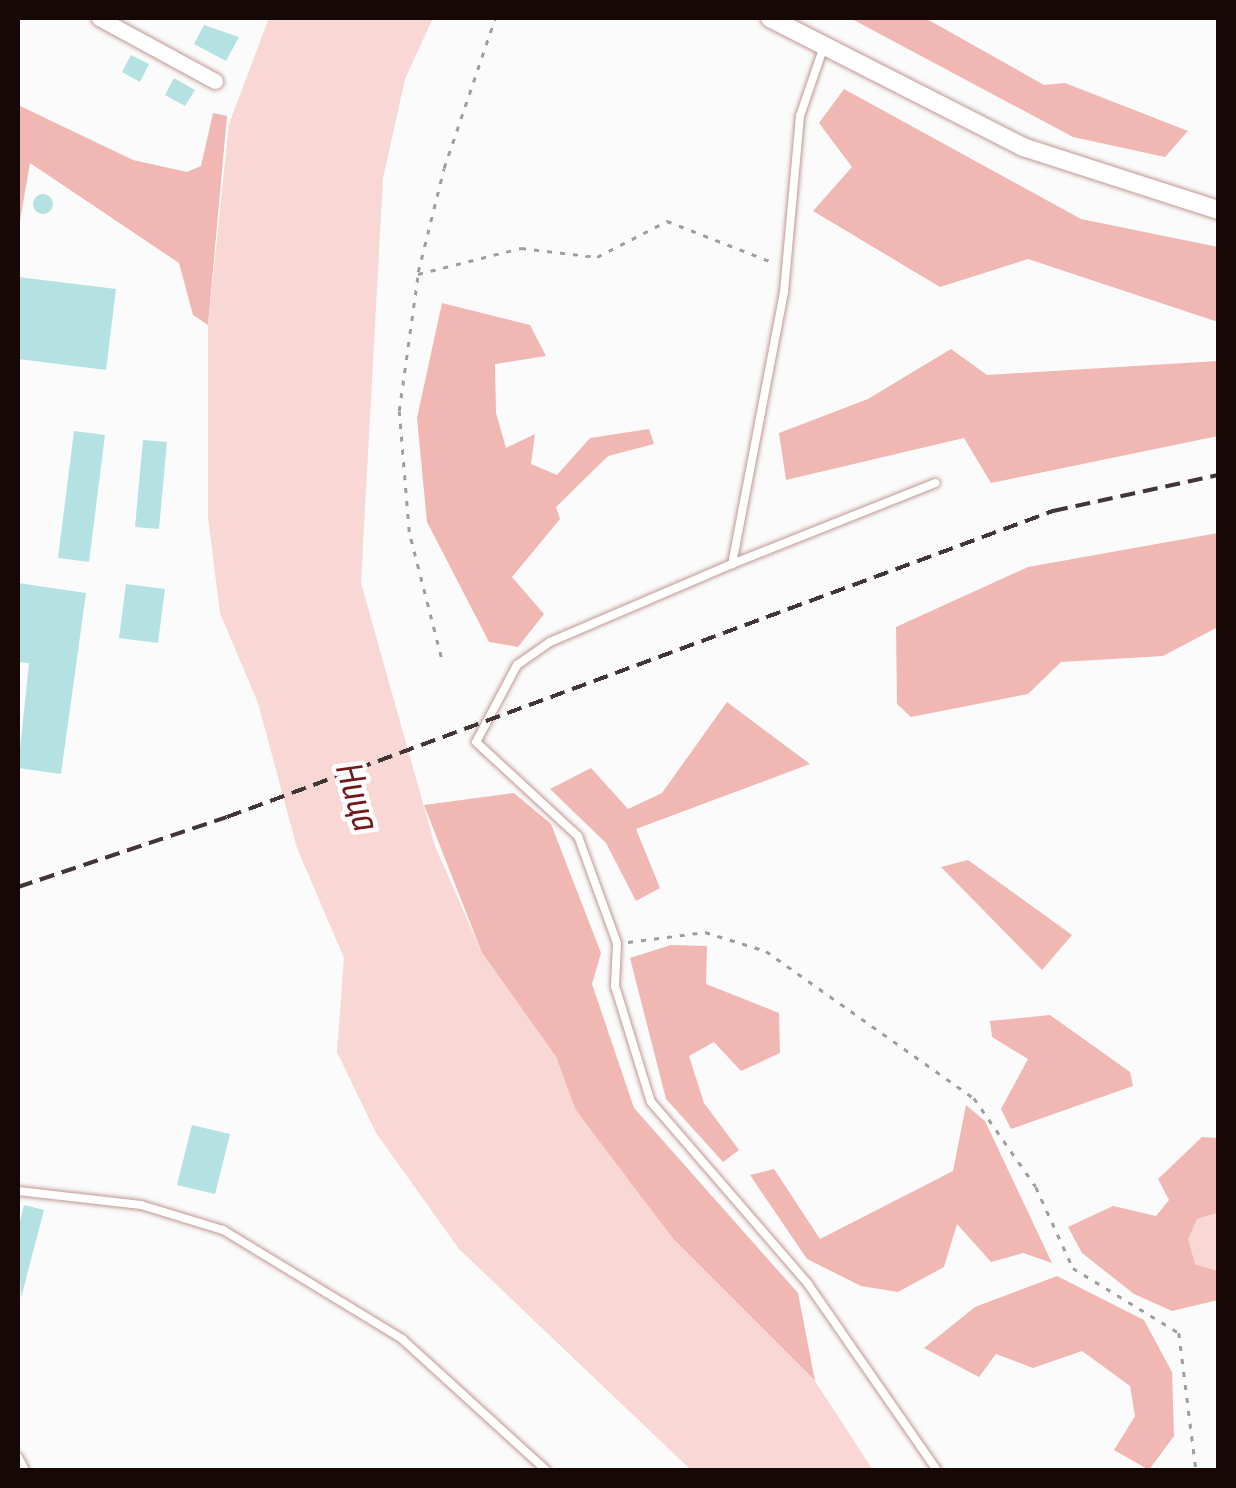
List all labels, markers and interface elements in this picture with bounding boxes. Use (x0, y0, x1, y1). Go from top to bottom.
water label: Ница (324, 757, 390, 837)

